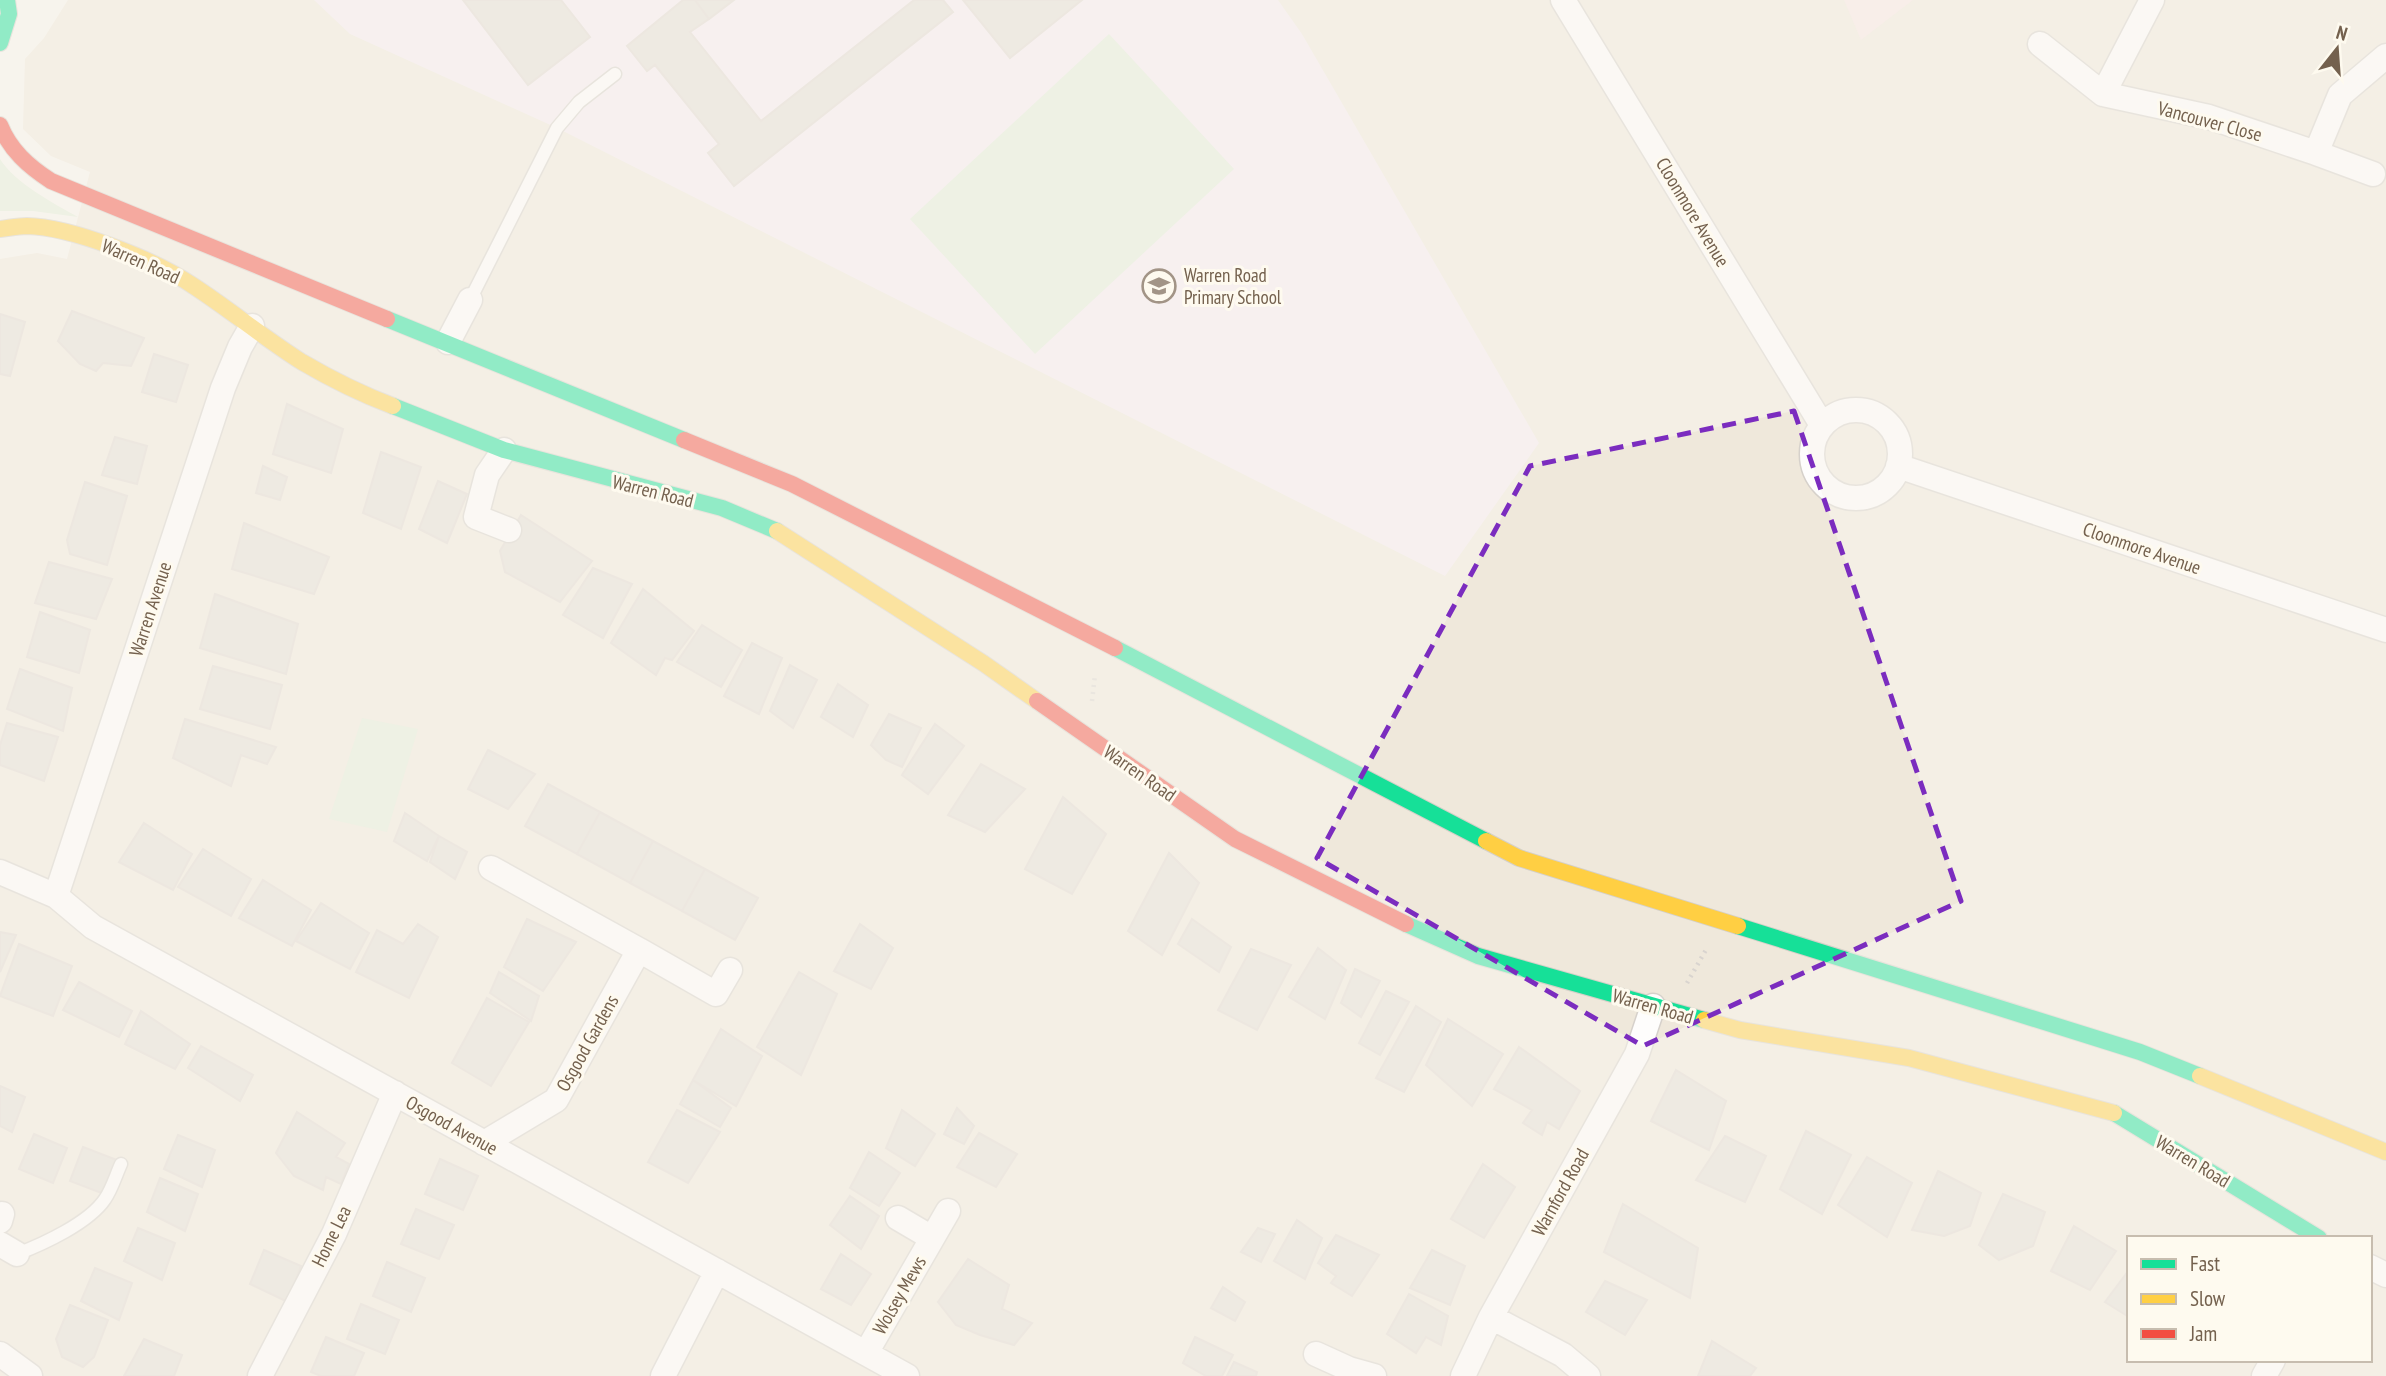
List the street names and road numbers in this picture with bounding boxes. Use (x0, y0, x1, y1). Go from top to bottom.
street label: Vancouver Close (2154, 95, 2265, 146)
street label: Cloonmore Avenue (1651, 153, 1735, 271)
street label: Warren Road (98, 233, 184, 289)
street label: Warren Road (610, 469, 696, 513)
street label: Cloonmore Avenue (2080, 517, 2204, 579)
street label: Warren Avenue (123, 559, 177, 659)
street label: Warren Road (1099, 739, 1181, 807)
street label: Warren Road (1610, 983, 1696, 1029)
street label: Osgood Gardens (551, 991, 623, 1095)
street label: Osgood Avenue (402, 1090, 502, 1160)
street label: Warren Road (2151, 1129, 2235, 1193)
street label: Warnford Road (1526, 1144, 1594, 1240)
street label: Home Lea (306, 1201, 356, 1271)
street label: Wolsey Mews (867, 1251, 931, 1339)

